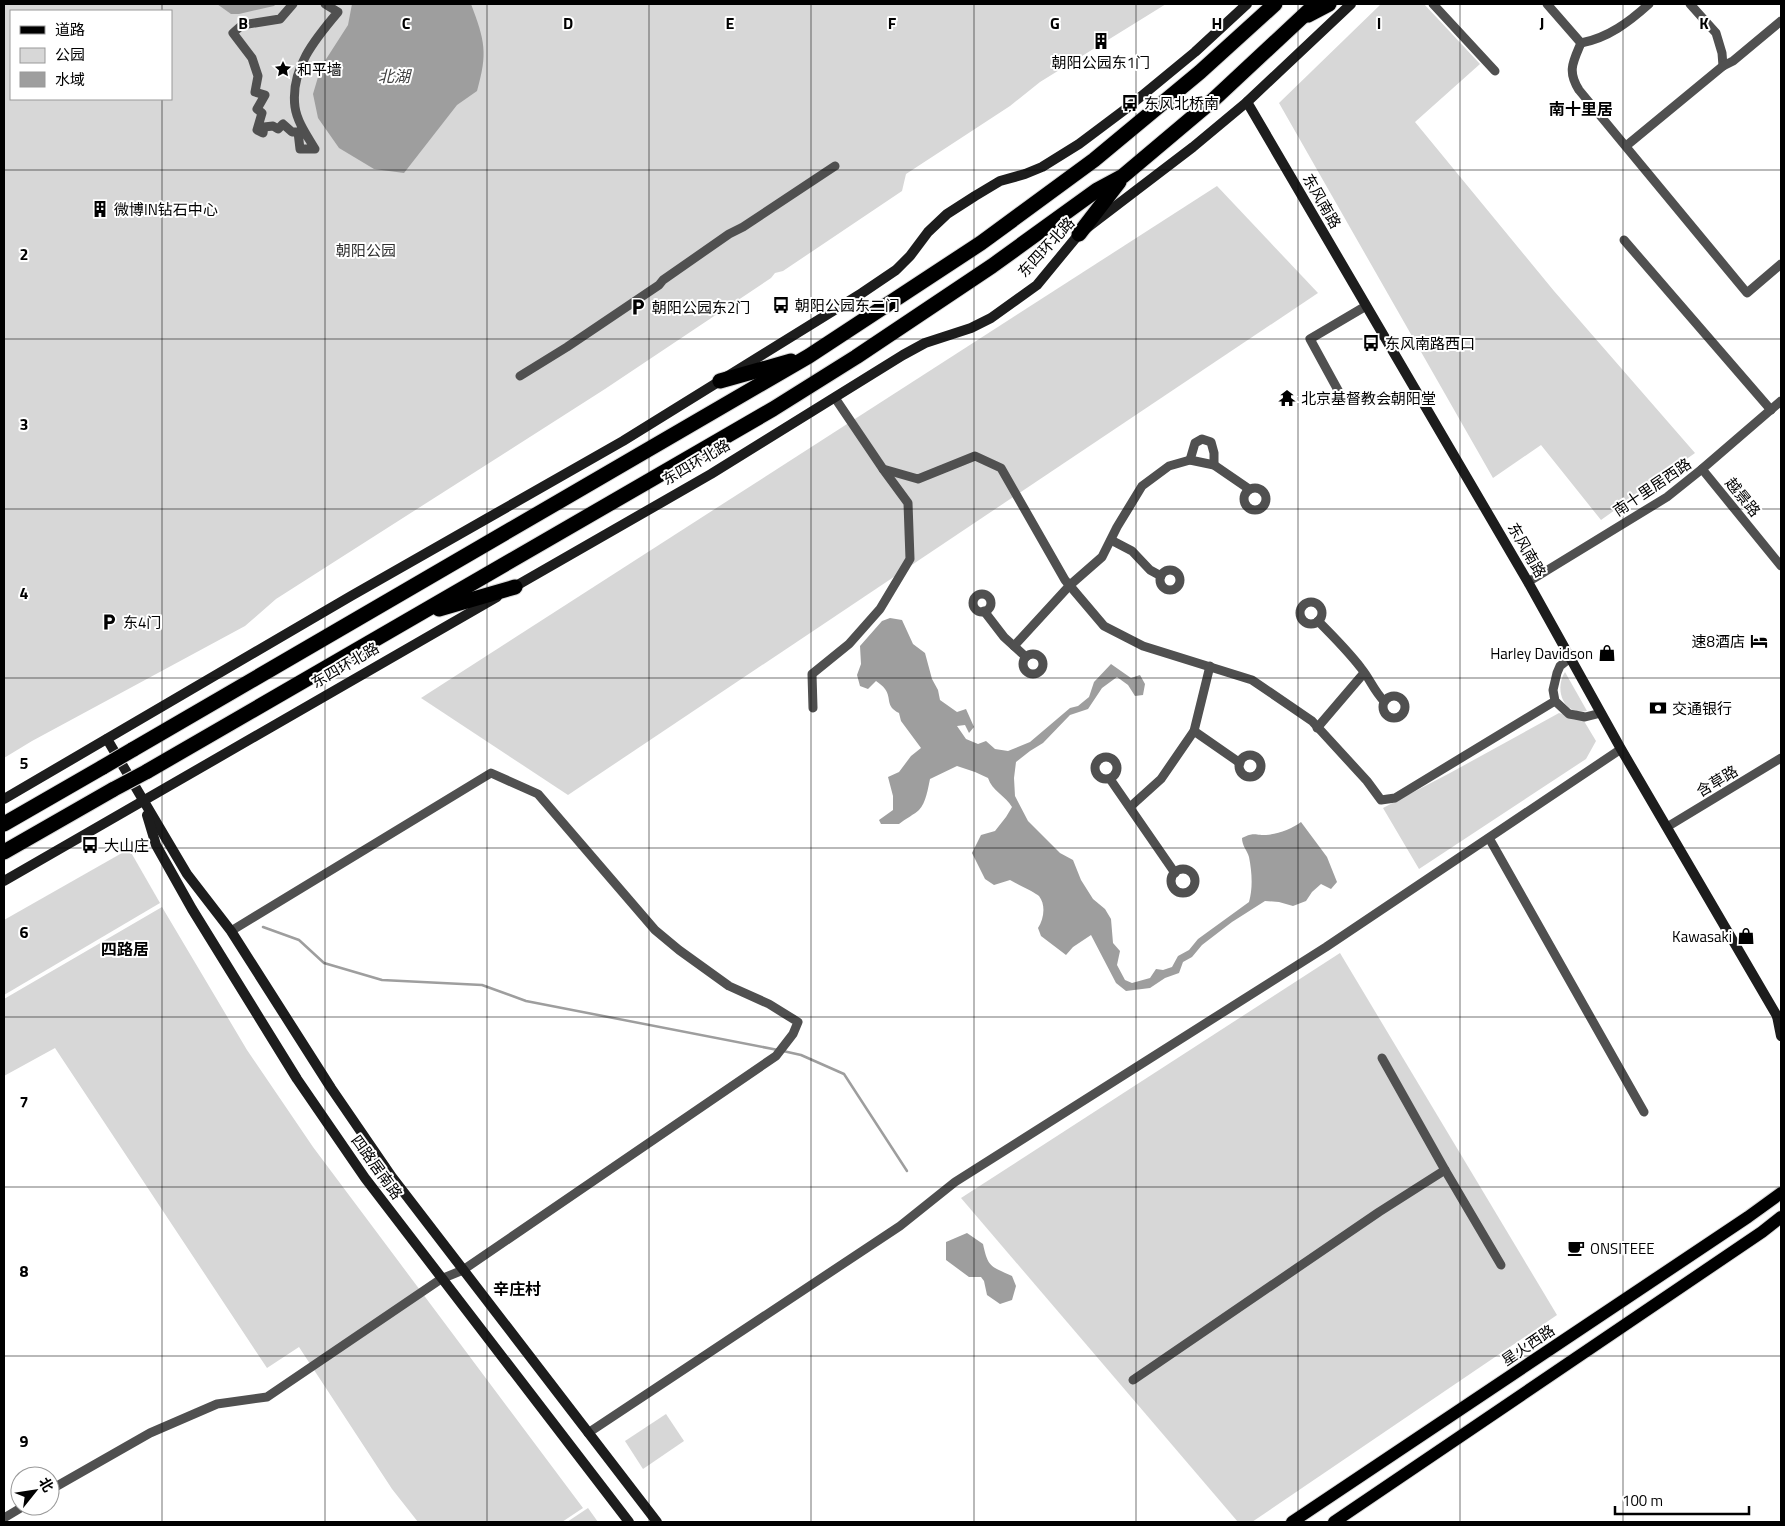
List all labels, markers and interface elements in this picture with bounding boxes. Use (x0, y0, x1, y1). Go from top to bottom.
legend (10, 10, 172, 100)
text: B (238, 11, 248, 35)
text: C (402, 11, 411, 35)
text: D (563, 11, 573, 35)
text: E (726, 11, 735, 35)
text: F (888, 11, 897, 35)
text: G (1050, 11, 1060, 35)
text: H (1212, 11, 1222, 35)
text: I (1377, 11, 1381, 35)
text: J (1540, 11, 1544, 35)
text: K (1699, 11, 1709, 35)
text: 道路 (55, 18, 85, 41)
building icon: 朝阳公园东1门 (1091, 31, 1111, 51)
text: 公园 (55, 43, 85, 66)
place label: 朝阳公园东1门 (1052, 51, 1150, 74)
place label: 和平墙 (297, 58, 342, 81)
place icon: 和平墙 (273, 59, 293, 79)
water label: 北湖 (378, 64, 413, 88)
text: 水域 (55, 68, 85, 91)
place label: 东风北桥南 (1144, 92, 1219, 115)
bus stop icon: 东风北桥南 (1120, 93, 1140, 113)
district label: 南十里居 (1549, 97, 1613, 121)
street label: 东风南路 (1297, 169, 1347, 233)
place label: 微博IN钻石中心 (114, 198, 218, 221)
building icon: 微博IN钻石中心 (90, 199, 110, 219)
street label: 东四环北路 (1012, 212, 1080, 282)
park label: 朝阳公园 (336, 239, 396, 262)
text: 2 (20, 242, 28, 266)
place label: 朝阳公园东二门 (795, 294, 900, 317)
bus stop icon: 朝阳公园东二门 (771, 295, 791, 315)
place label: 朝阳公园东2门 (652, 296, 750, 319)
parking icon: 朝阳公园东2门 (628, 297, 648, 317)
place label: 东风南路西口 (1385, 332, 1475, 355)
bus stop icon: 东风南路西口 (1361, 333, 1381, 353)
place label: 北京基督教会朝阳堂 (1301, 387, 1436, 410)
temple icon: 北京基督教会朝阳堂 (1277, 388, 1297, 408)
text: 3 (20, 412, 28, 436)
street label: 东四环北路 (658, 433, 734, 491)
street label: 南十里居西路 (1608, 452, 1696, 522)
street label: 越景路 (1720, 472, 1766, 522)
street label: 东风南路 (1502, 518, 1552, 582)
text: 4 (20, 581, 29, 605)
place label: 东4门 (123, 611, 161, 634)
parking icon: 东4门 (99, 612, 119, 632)
place label: 速8酒店 (1692, 630, 1745, 653)
hotel icon: 速8酒店 (1749, 631, 1769, 651)
street label: 东四环北路 (307, 636, 383, 694)
place label: Harley Davidson (1490, 642, 1593, 665)
shop icon: Harley Davidson (1597, 643, 1617, 663)
place label: 交通银行 (1672, 697, 1732, 720)
bank icon: 交通银行 (1648, 698, 1668, 718)
text: 5 (20, 751, 29, 775)
street label: 含草路 (1692, 760, 1742, 802)
place label: 大山庄 (104, 834, 149, 857)
bus stop icon: 大山庄 (80, 835, 100, 855)
text: 6 (20, 920, 29, 944)
place label: Kawasaki (1672, 925, 1732, 948)
shop icon: Kawasaki (1736, 926, 1756, 946)
district label: 四路居 (101, 937, 149, 961)
text: 7 (20, 1090, 28, 1114)
street label: 四路居南路 (346, 1130, 408, 1204)
place label: ONSITEEE (1590, 1237, 1655, 1260)
cafe icon: ONSITEEE (1566, 1238, 1586, 1258)
text: 8 (20, 1259, 29, 1283)
district label: 辛庄村 (493, 1277, 541, 1301)
street label: 星火西路 (1497, 1319, 1559, 1371)
text: 9 (20, 1429, 29, 1453)
north arrow (10, 1466, 60, 1516)
text: 北 (34, 1473, 59, 1496)
scale bar (1615, 1484, 1749, 1516)
text: 100 m (1622, 1489, 1663, 1512)

